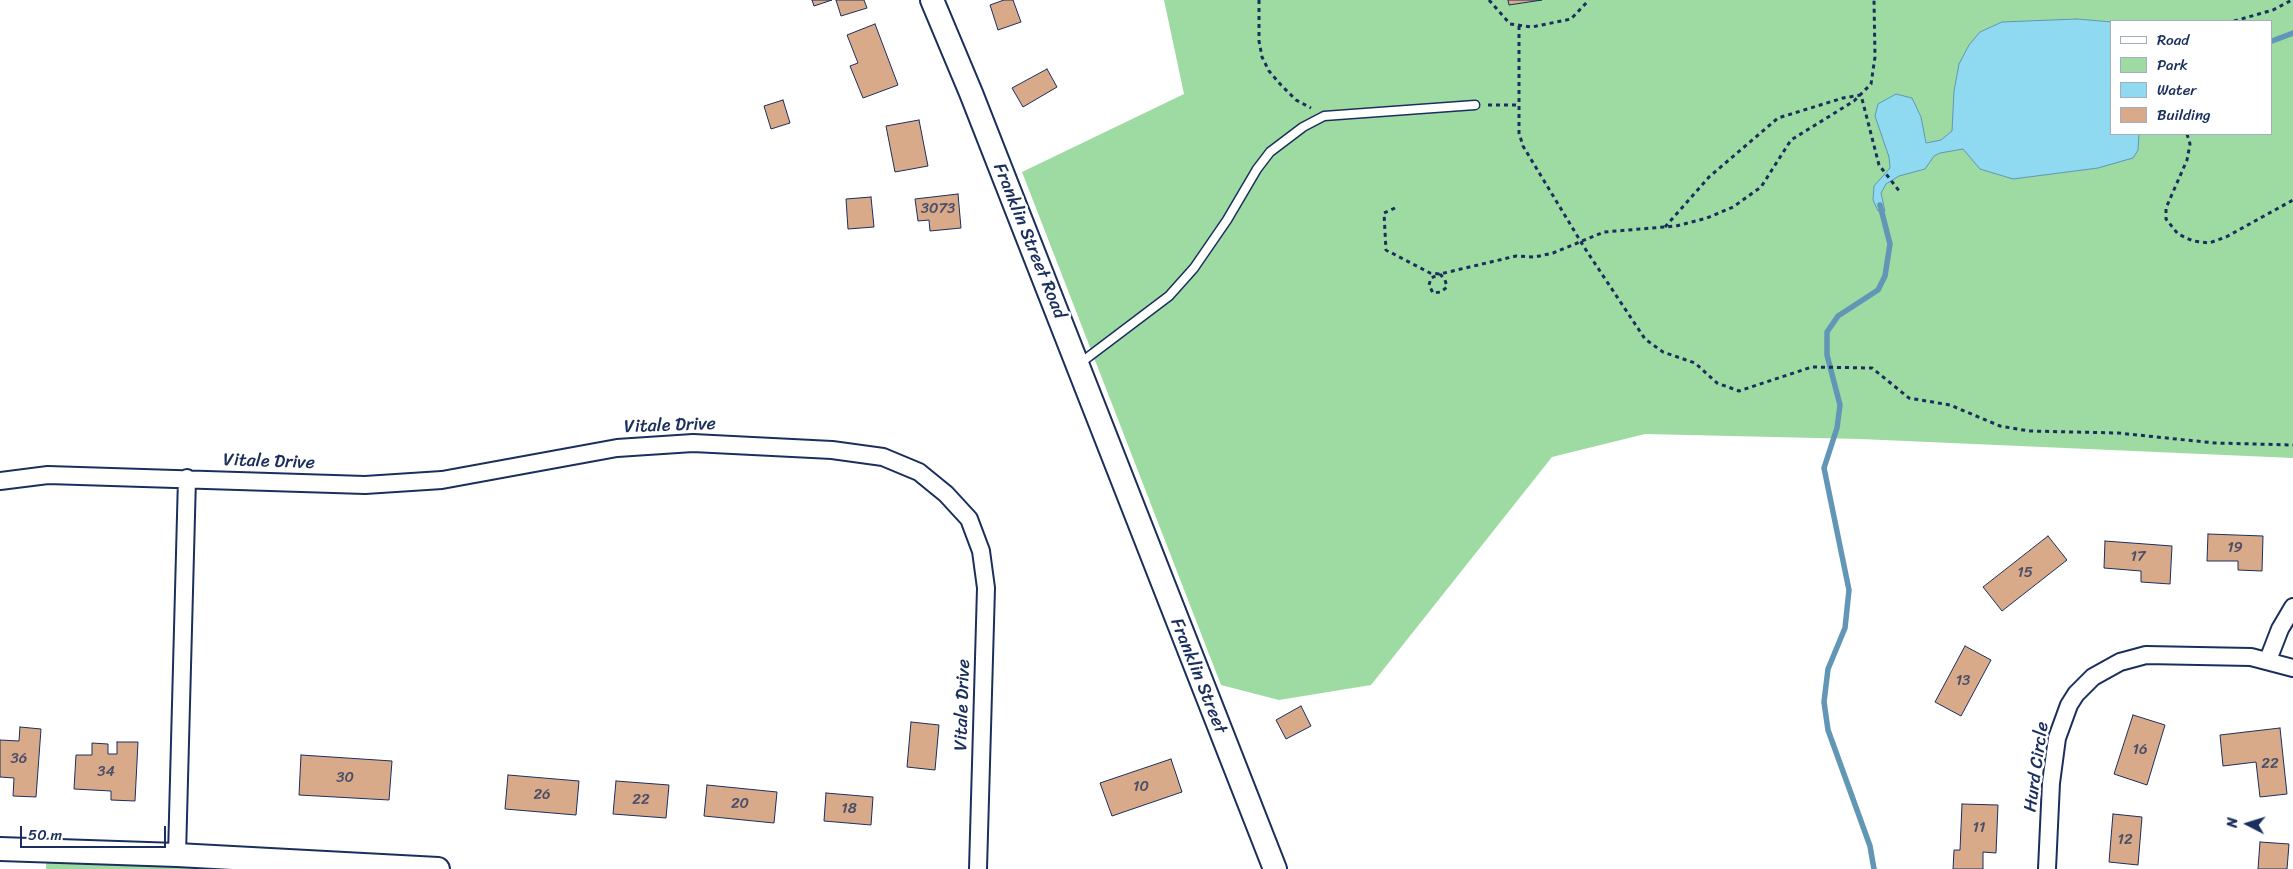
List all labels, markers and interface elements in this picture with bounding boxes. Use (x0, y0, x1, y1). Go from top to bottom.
legend (2110, 20, 2273, 135)
text: Road (2157, 27, 2189, 53)
text: Park (2157, 52, 2188, 78)
text: Water (2157, 77, 2197, 103)
text: Building (2157, 102, 2211, 128)
street label: Franklin Street Road (988, 160, 1070, 322)
house number: 3073 (921, 200, 955, 218)
street label: Vitale Drive (624, 414, 716, 438)
street label: Vitale Drive (223, 450, 315, 474)
house number: 19 (2227, 539, 2243, 557)
house number: 17 (2131, 548, 2145, 566)
house number: 15 (2017, 564, 2033, 582)
street label: Franklin Street (1165, 615, 1231, 737)
street label: Vitale Drive (951, 659, 975, 751)
house number: 13 (1956, 672, 1970, 690)
street label: Hurd Circle (2020, 720, 2054, 814)
house number: 16 (2133, 741, 2147, 759)
house number: 36 (11, 750, 27, 768)
house number: 22 (2261, 755, 2279, 773)
house number: 34 (97, 763, 115, 781)
house number: 30 (336, 769, 354, 787)
house number: 10 (1133, 778, 1149, 796)
house number: 26 (533, 786, 551, 804)
house number: 22 (632, 791, 650, 809)
house number: 20 (731, 795, 749, 813)
north arrow (2223, 799, 2273, 849)
house number: 18 (841, 800, 857, 818)
scale bar (22, 816, 169, 848)
text: N (2220, 817, 2245, 829)
house number: 11 (1973, 819, 1985, 837)
text: 50 m (28, 822, 62, 848)
house number: 12 (2117, 831, 2133, 849)

